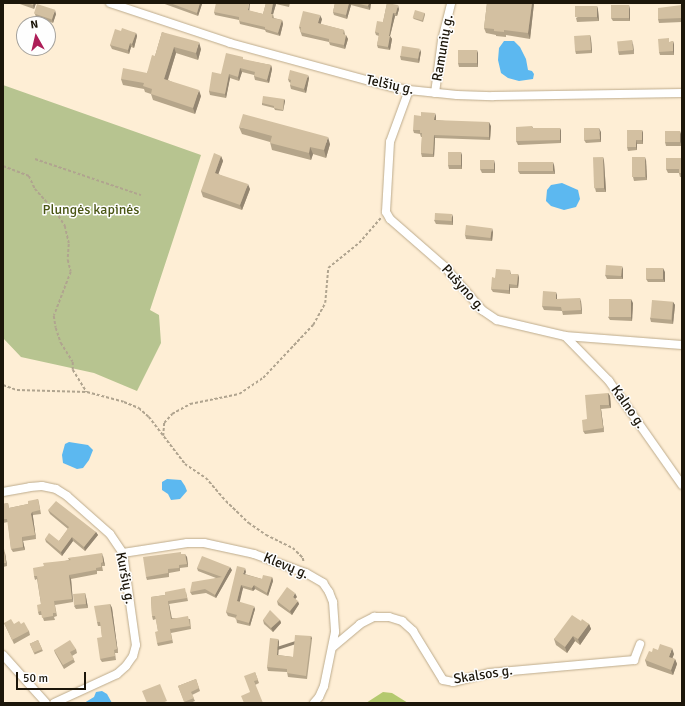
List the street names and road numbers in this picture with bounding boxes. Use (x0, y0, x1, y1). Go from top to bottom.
street label: Ramunių g. (429, 13, 457, 83)
street label: Telšių g. (364, 72, 416, 98)
street label: Pušyno g. (438, 261, 488, 315)
street label: Kalno g. (607, 382, 649, 432)
street label: Klevų g. (261, 549, 311, 583)
street label: Kuršių g. (112, 551, 138, 605)
street label: Skalsos g. (452, 662, 514, 688)

